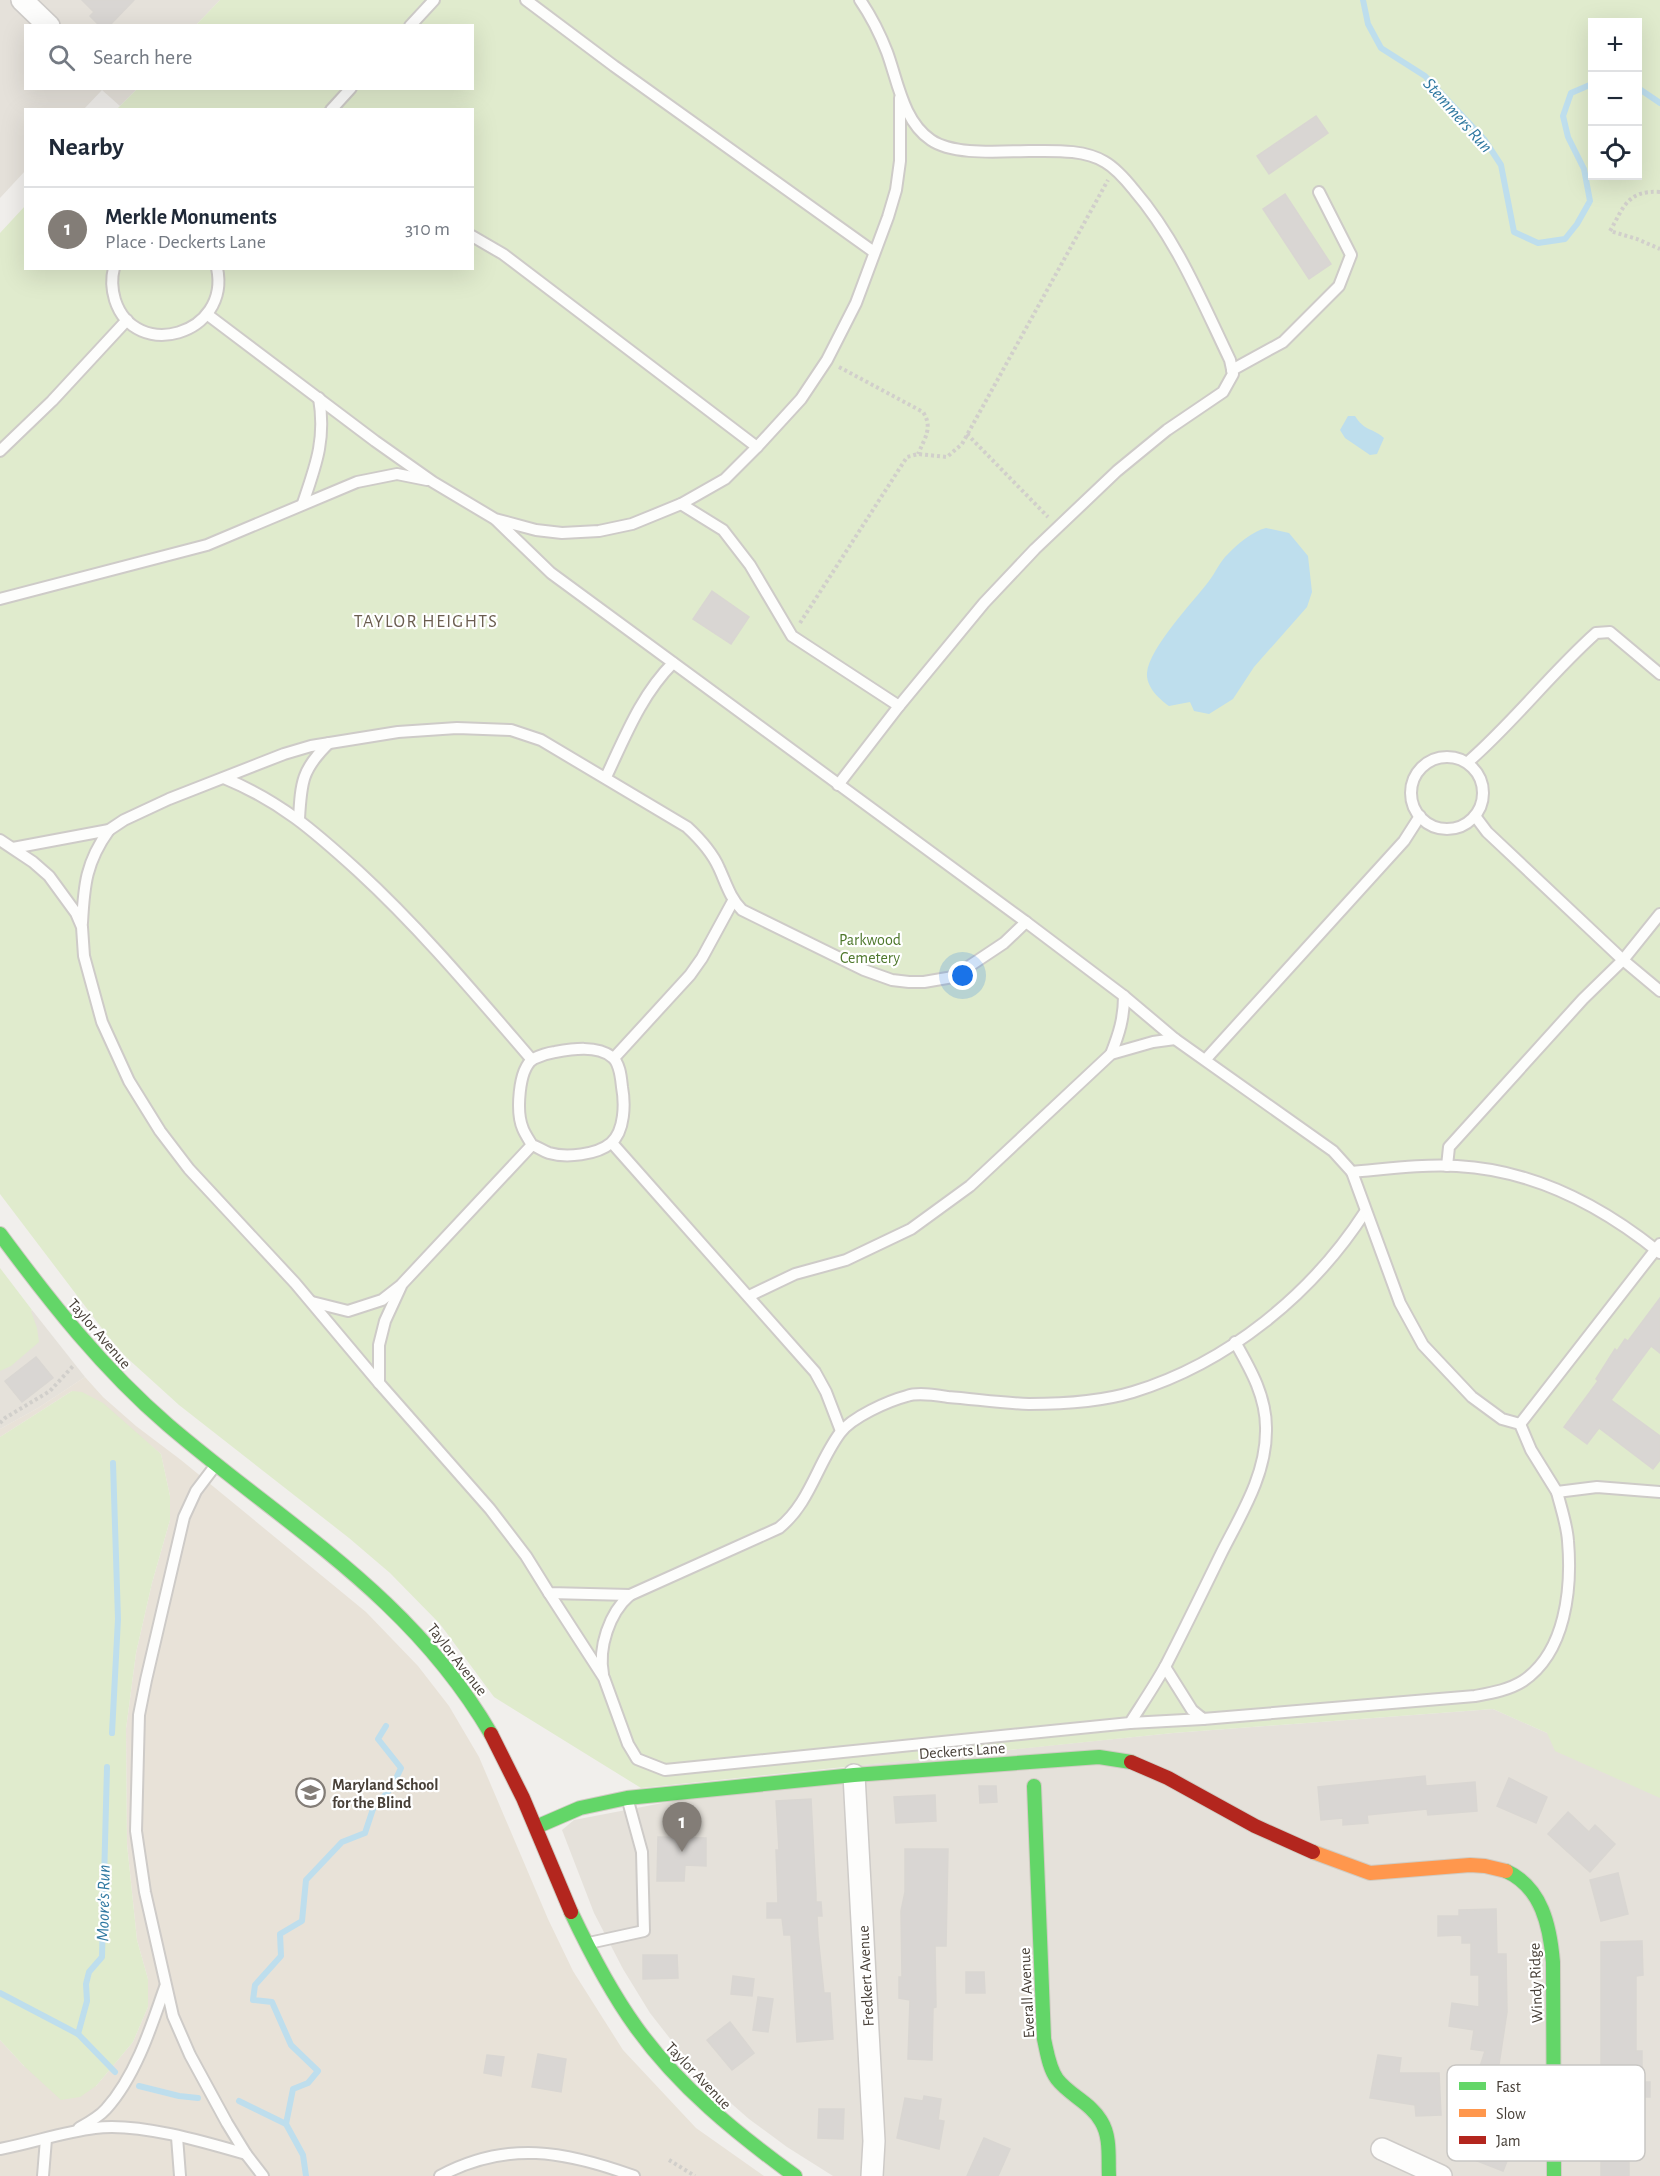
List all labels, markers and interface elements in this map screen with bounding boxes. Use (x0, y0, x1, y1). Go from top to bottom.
map controls (1588, 18, 1642, 180)
button: + (1588, 18, 1642, 72)
search box (24, 24, 474, 90)
icon: search (45, 41, 78, 74)
text: Search here (93, 46, 192, 68)
button: − (1588, 72, 1642, 126)
water label: Stemmers Run (1419, 75, 1495, 156)
button: locate (1588, 126, 1642, 180)
text: Nearby (48, 134, 124, 160)
text: Merkle Monuments (105, 206, 277, 228)
text: 1 (64, 219, 71, 239)
text: 310 m (405, 219, 450, 239)
text: Place · Deckerts Lane (105, 232, 266, 252)
district label: TAYLOR HEIGHTS (354, 613, 498, 631)
park label: Parkwood Cemetery (839, 932, 901, 967)
your location (948, 961, 977, 990)
street label: Taylor Avenue (64, 1296, 134, 1372)
street label: Taylor Avenue (423, 1620, 490, 1699)
street label: Deckerts Lane (918, 1740, 1006, 1762)
school or university icon: Maryland School for the Blind (295, 1777, 327, 1809)
place label: Maryland School for the Blind (332, 1777, 438, 1811)
pin: 1 (662, 1802, 702, 1852)
water label: Moore's Run (94, 1864, 114, 1942)
street label: Fredkert Avenue (855, 1925, 877, 2027)
street label: Windy Ridge (1527, 1942, 1546, 2023)
street label: Everall Avenue (1017, 1947, 1037, 2039)
street label: Taylor Avenue (662, 2039, 734, 2113)
legend (1447, 2065, 1645, 2161)
text: Fast (1496, 2079, 1521, 2095)
text: Slow (1496, 2106, 1526, 2122)
text: Jam (1496, 2133, 1521, 2149)

